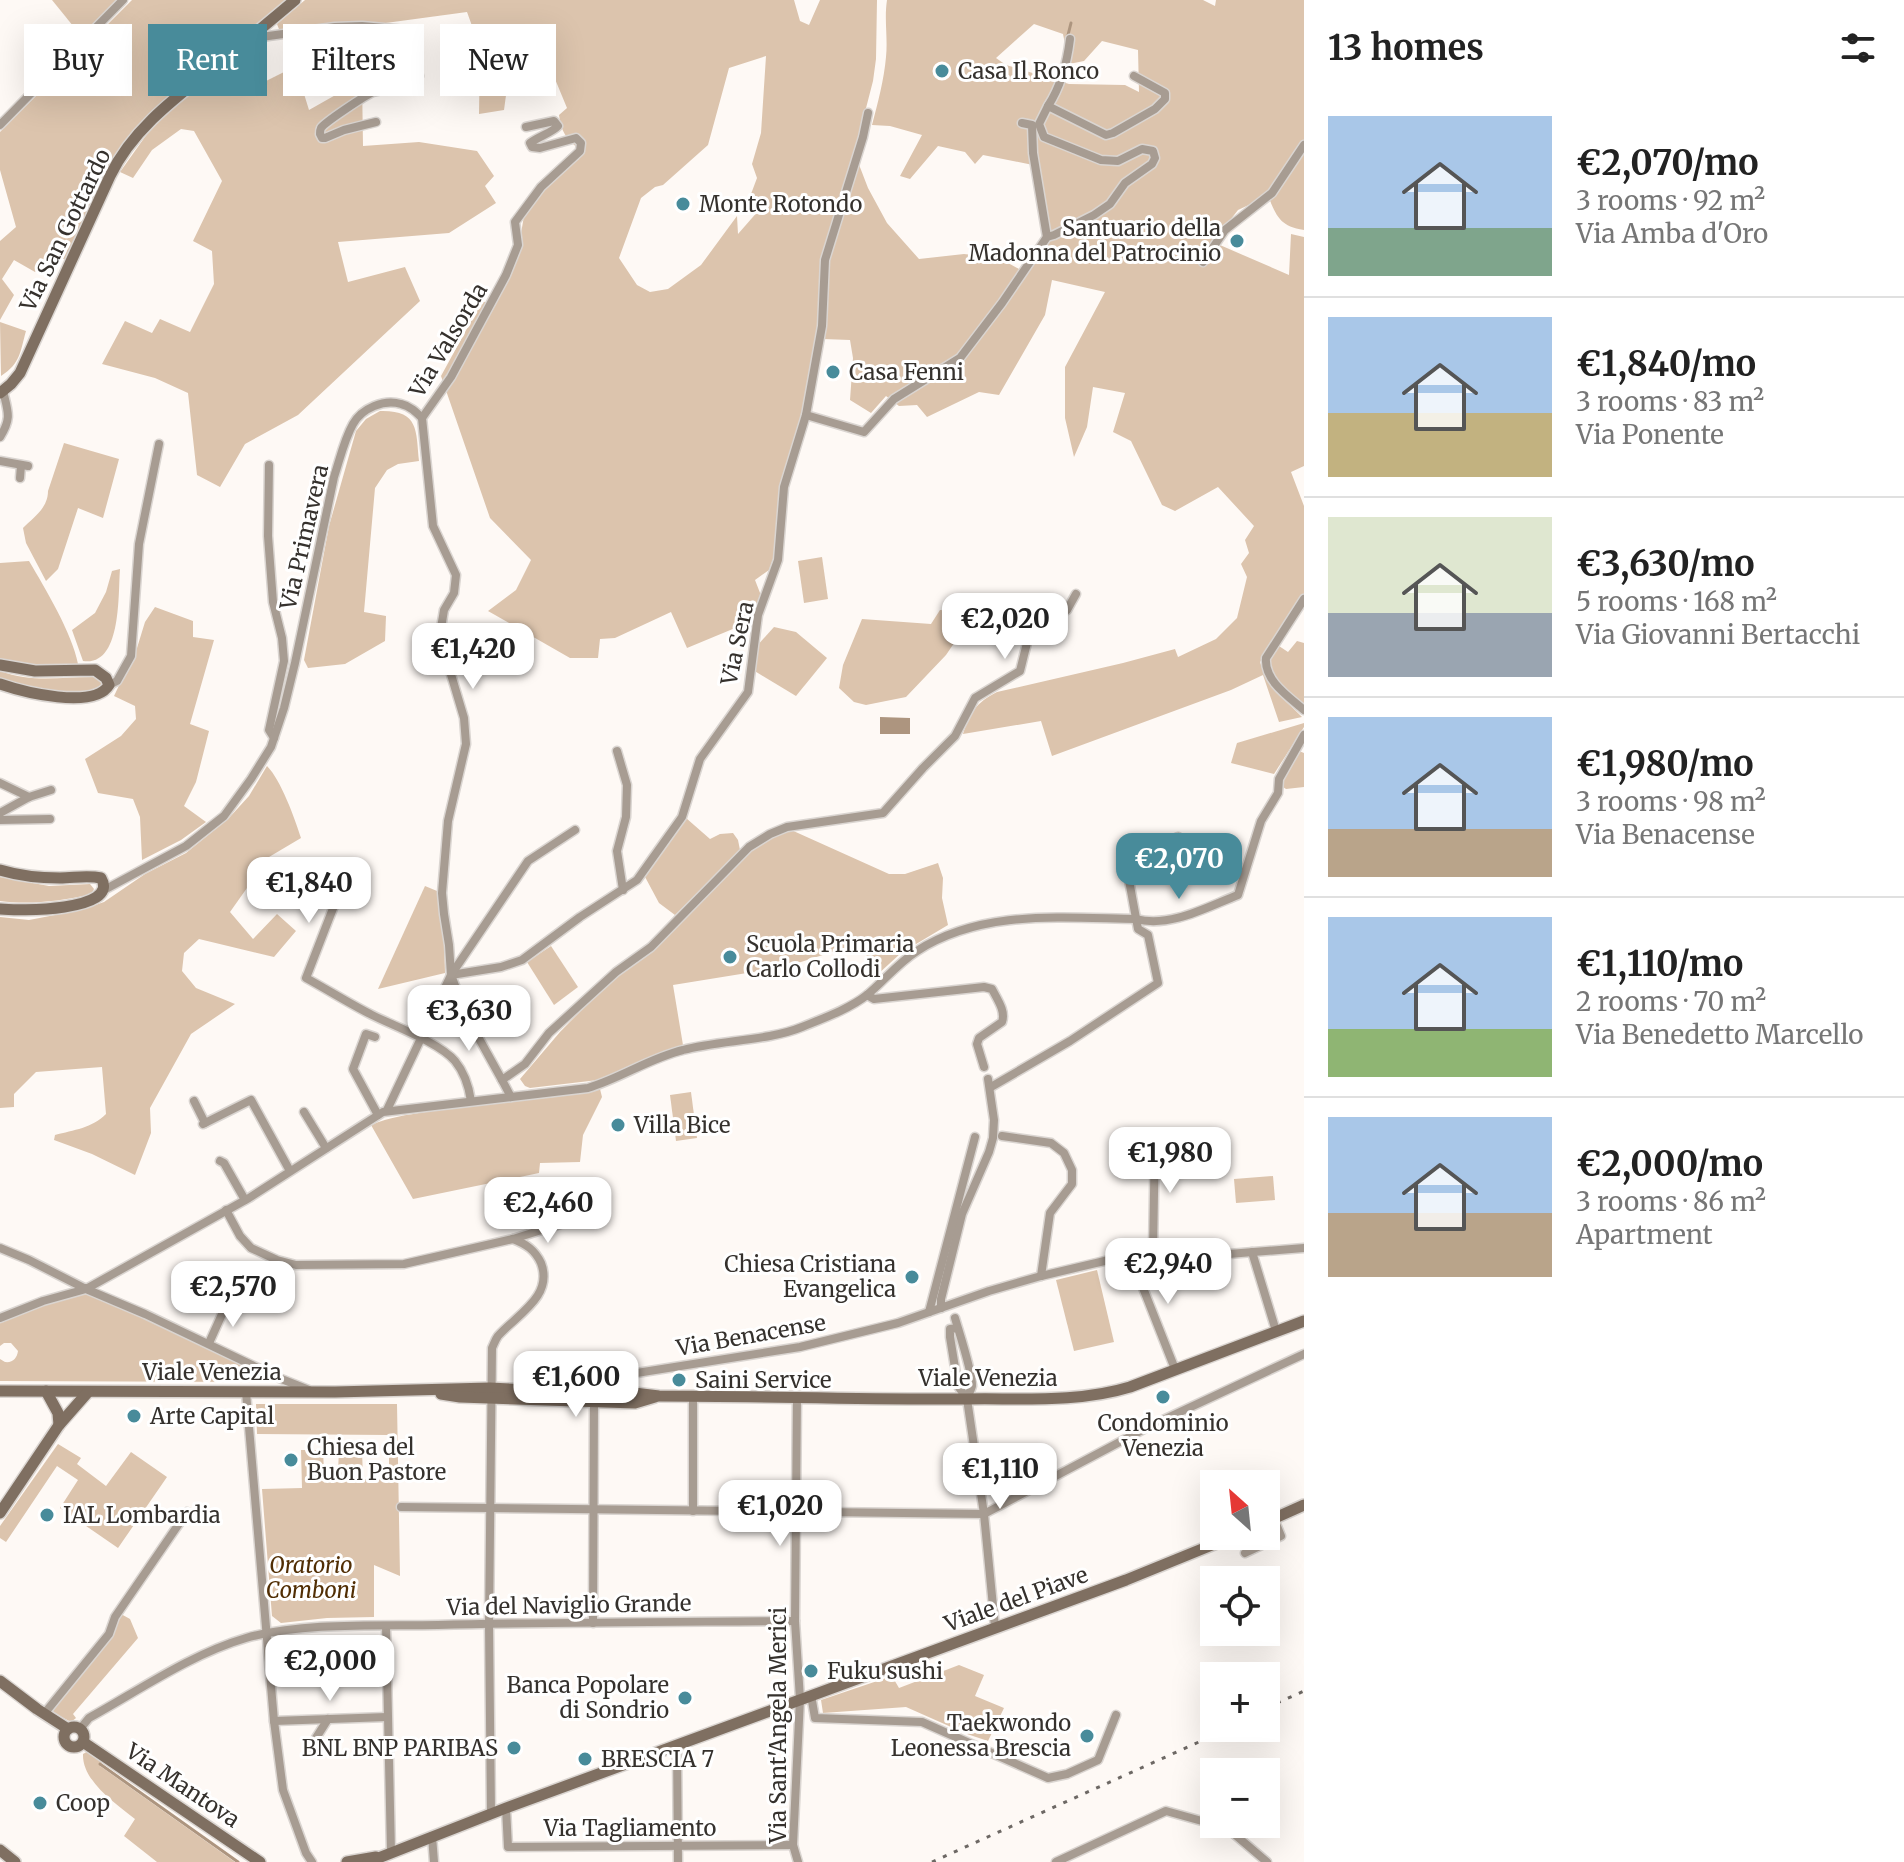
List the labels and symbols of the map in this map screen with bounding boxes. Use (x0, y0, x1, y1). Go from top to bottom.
place label: Casa Il Ronco (958, 57, 1099, 85)
marker: Casa Il Ronco (933, 62, 951, 80)
street label: Via San Gottardo (13, 144, 117, 317)
place label: Monte Rotondo (699, 190, 862, 218)
marker: Monte Rotondo (674, 195, 692, 213)
place label: Santuario della Madonna del Patrocinio (969, 214, 1221, 267)
marker: Santuario della Madonna del Patrocinio (1228, 232, 1246, 250)
street label: Via Valsorda (402, 277, 493, 403)
place label: Casa Fenni (849, 358, 964, 386)
marker: Casa Fenni (824, 363, 842, 381)
street label: Via Primavera (273, 461, 334, 613)
pin: €2,020 (940, 593, 1070, 661)
street label: Via Sera (714, 598, 760, 688)
pin: €1,420 (408, 623, 538, 691)
pin: €2,070 (1114, 833, 1244, 901)
pin: €1,840 (244, 857, 374, 925)
place label: Scuola Primaria Carlo Collodi (746, 930, 914, 983)
marker: Scuola Primaria Carlo Collodi (721, 948, 739, 966)
pin: €3,630 (404, 985, 534, 1053)
place label: Villa Bice (633, 1111, 730, 1139)
marker: Villa Bice (609, 1116, 627, 1134)
pin: €1,980 (1105, 1127, 1235, 1195)
pin: €2,460 (483, 1177, 613, 1245)
pin: €2,940 (1103, 1238, 1233, 1306)
place label: Chiesa Cristiana Evangelica (724, 1250, 896, 1303)
pin: €2,570 (168, 1261, 298, 1329)
marker: Chiesa Cristiana Evangelica (903, 1268, 921, 1286)
street label: Via Benacense (673, 1308, 828, 1362)
pin: €1,600 (511, 1351, 641, 1419)
street label: Viale Venezia (142, 1358, 282, 1386)
street label: Viale Venezia (918, 1364, 1058, 1392)
place label: Saini Service (695, 1366, 832, 1394)
marker: Saini Service (670, 1371, 688, 1389)
marker: Condominio Venezia (1154, 1388, 1172, 1406)
place label: Arte Capital (149, 1402, 274, 1430)
marker: Arte Capital (125, 1407, 143, 1425)
place label: Condominio Venezia (1097, 1409, 1229, 1462)
place label: Chiesa del Buon Pastore (307, 1433, 446, 1486)
pin: €1,110 (935, 1443, 1065, 1511)
marker: Chiesa del Buon Pastore (282, 1451, 300, 1469)
north arrow (1200, 1470, 1280, 1550)
pin: €1,020 (715, 1480, 845, 1548)
place label: IAL Lombardia (63, 1501, 221, 1529)
marker: IAL Lombardia (38, 1506, 56, 1524)
park label: Oratorio Comboni (266, 1551, 356, 1604)
street label: Viale del Piave (940, 1560, 1091, 1638)
street label: Via del Naviglio Grande (445, 1589, 692, 1621)
street label: Via Sant'Angela Merici (764, 1607, 792, 1844)
pin: €2,000 (265, 1635, 395, 1703)
place label: Fuku sushi (827, 1657, 943, 1685)
marker: Fuku sushi (802, 1662, 820, 1680)
place label: Banca Popolare di Sondrio (506, 1671, 669, 1724)
marker: Banca Popolare di Sondrio (676, 1689, 694, 1707)
place label: Taekwondo Leonessa Brescia (891, 1709, 1071, 1762)
marker: Taekwondo Leonessa Brescia (1078, 1727, 1096, 1745)
place label: BNL BNP PARIBAS (302, 1734, 498, 1762)
street label: Via Mantova (120, 1736, 245, 1833)
marker: BNL BNP PARIBAS (505, 1739, 523, 1757)
place label: BRESCIA 7 (601, 1745, 714, 1773)
marker: BRESCIA 7 (576, 1750, 594, 1768)
place label: Coop (56, 1789, 110, 1817)
marker: Coop (31, 1794, 49, 1812)
street label: Via Tagliamento (543, 1814, 716, 1842)

